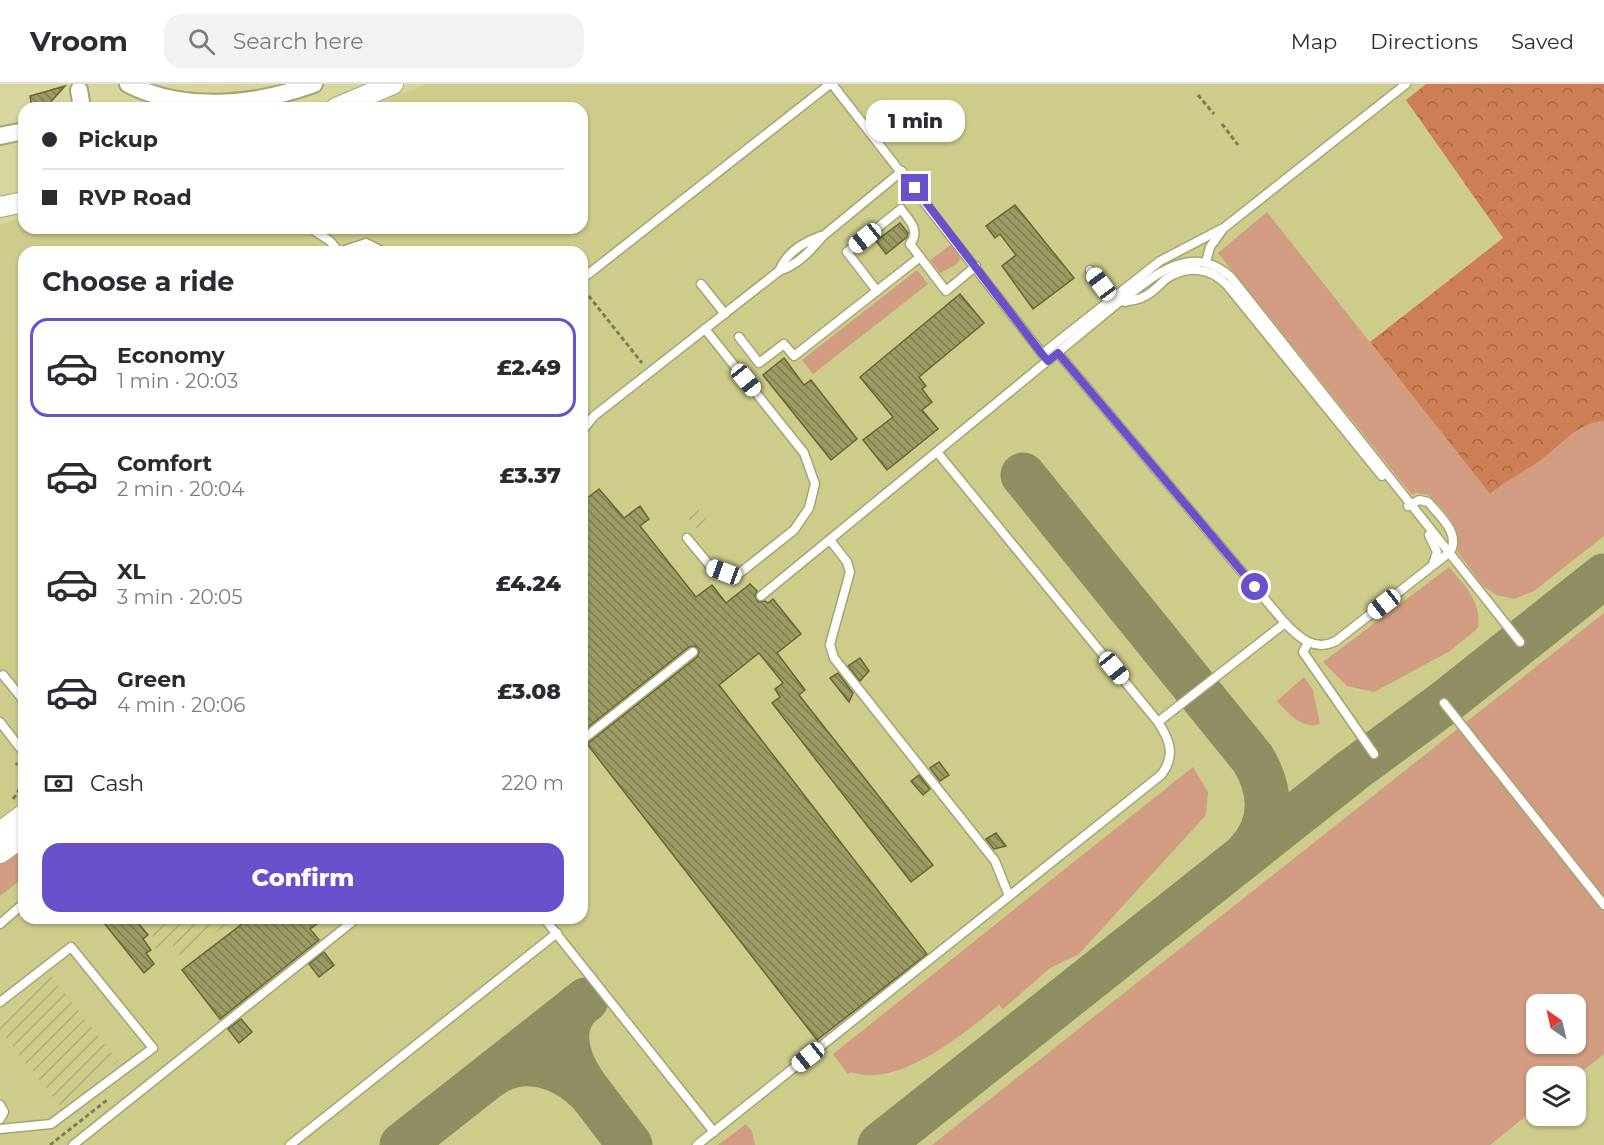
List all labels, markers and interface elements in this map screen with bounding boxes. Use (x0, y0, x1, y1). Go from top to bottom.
search box (164, 14, 584, 68)
text: Vroom (30, 24, 128, 58)
icon: search (185, 25, 218, 58)
text: Search here (233, 28, 364, 55)
text: Map (1291, 29, 1337, 54)
text: Directions (1370, 29, 1478, 54)
text: Saved (1511, 29, 1574, 54)
callout: 1 min (866, 101, 964, 143)
text: 1 min (888, 109, 943, 133)
text: Pickup (78, 126, 158, 153)
route end (901, 174, 928, 201)
text: RVP Road (78, 184, 192, 211)
car (845, 220, 885, 256)
car (1083, 264, 1119, 304)
text: Choose a ride (42, 265, 234, 298)
icon: car (45, 341, 99, 395)
text: Economy (117, 342, 225, 369)
text: £2.49 (497, 354, 561, 381)
car (728, 360, 764, 400)
text: 1 min · 20:03 (117, 369, 238, 393)
icon: car (45, 449, 99, 503)
text: Comfort (117, 450, 212, 477)
text: £3.37 (500, 462, 561, 489)
text: 2 min · 20:04 (117, 477, 245, 501)
icon: car (45, 557, 99, 611)
car (704, 557, 744, 587)
text: XL (117, 558, 146, 585)
text: £4.24 (496, 570, 561, 597)
route start (1241, 573, 1268, 600)
text: 3 min · 20:05 (117, 585, 243, 609)
car (1364, 586, 1404, 622)
car (1096, 648, 1132, 688)
icon: car (45, 665, 99, 719)
text: Green (117, 666, 186, 693)
text: £3.08 (497, 678, 561, 705)
text: 4 min · 20:06 (117, 693, 245, 717)
icon: cash (42, 767, 75, 800)
text: Cash (90, 770, 144, 797)
text: 220 m (502, 771, 564, 795)
button: Confirm (42, 843, 564, 912)
north arrow (1526, 994, 1586, 1054)
map controls (1526, 994, 1586, 1126)
car (788, 1039, 828, 1075)
button: layers (1526, 1066, 1586, 1126)

